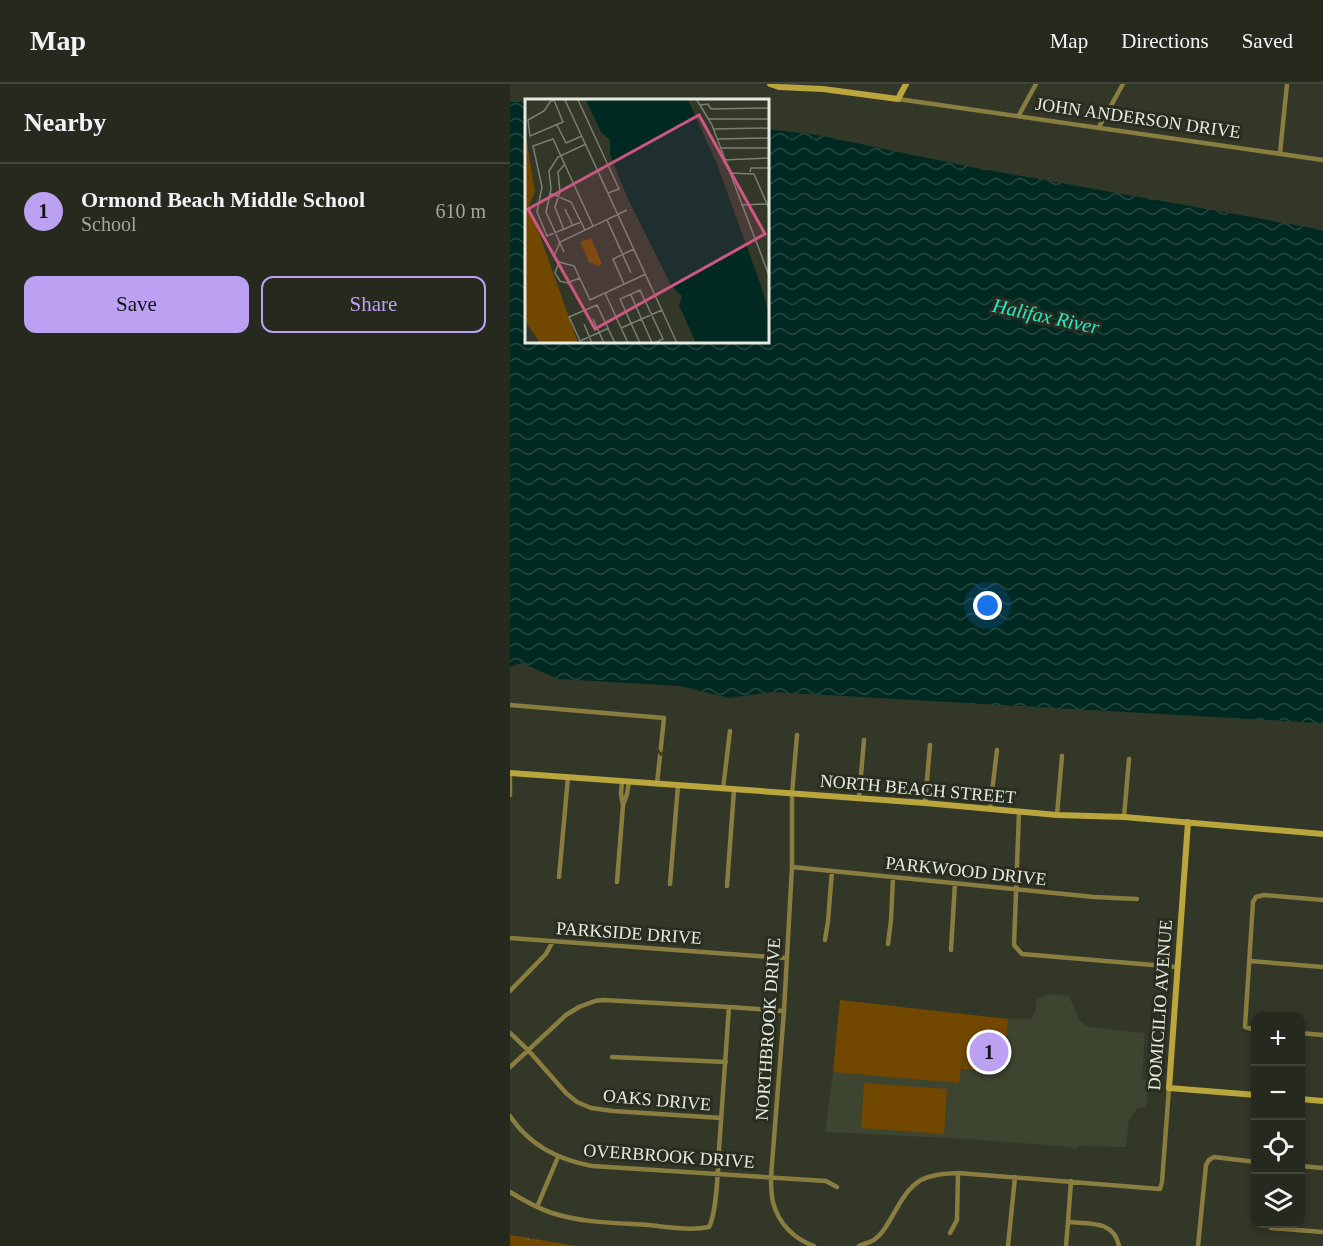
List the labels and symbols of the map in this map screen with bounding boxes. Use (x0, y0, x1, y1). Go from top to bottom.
street label: JOHN ANDERSON DRIVE (1034, 94, 1242, 142)
inset map (525, 99, 770, 344)
water label: Halifax River (990, 294, 1101, 339)
your location (973, 591, 1002, 620)
one-way arrow (655, 746, 668, 755)
street label: NORTH BEACH STREET (819, 770, 1017, 808)
street label: PARKWOOD DRIVE (884, 853, 1048, 889)
street label: PARKSIDE DRIVE (556, 918, 702, 948)
street label: DOMICILIO AVENUE (1144, 919, 1176, 1091)
street label: NORTHBROOK DRIVE (752, 937, 784, 1121)
pin: 1 (970, 1030, 1008, 1074)
street label: OAKS DRIVE (602, 1085, 712, 1115)
street label: OVERBROOK DRIVE (583, 1140, 755, 1172)

